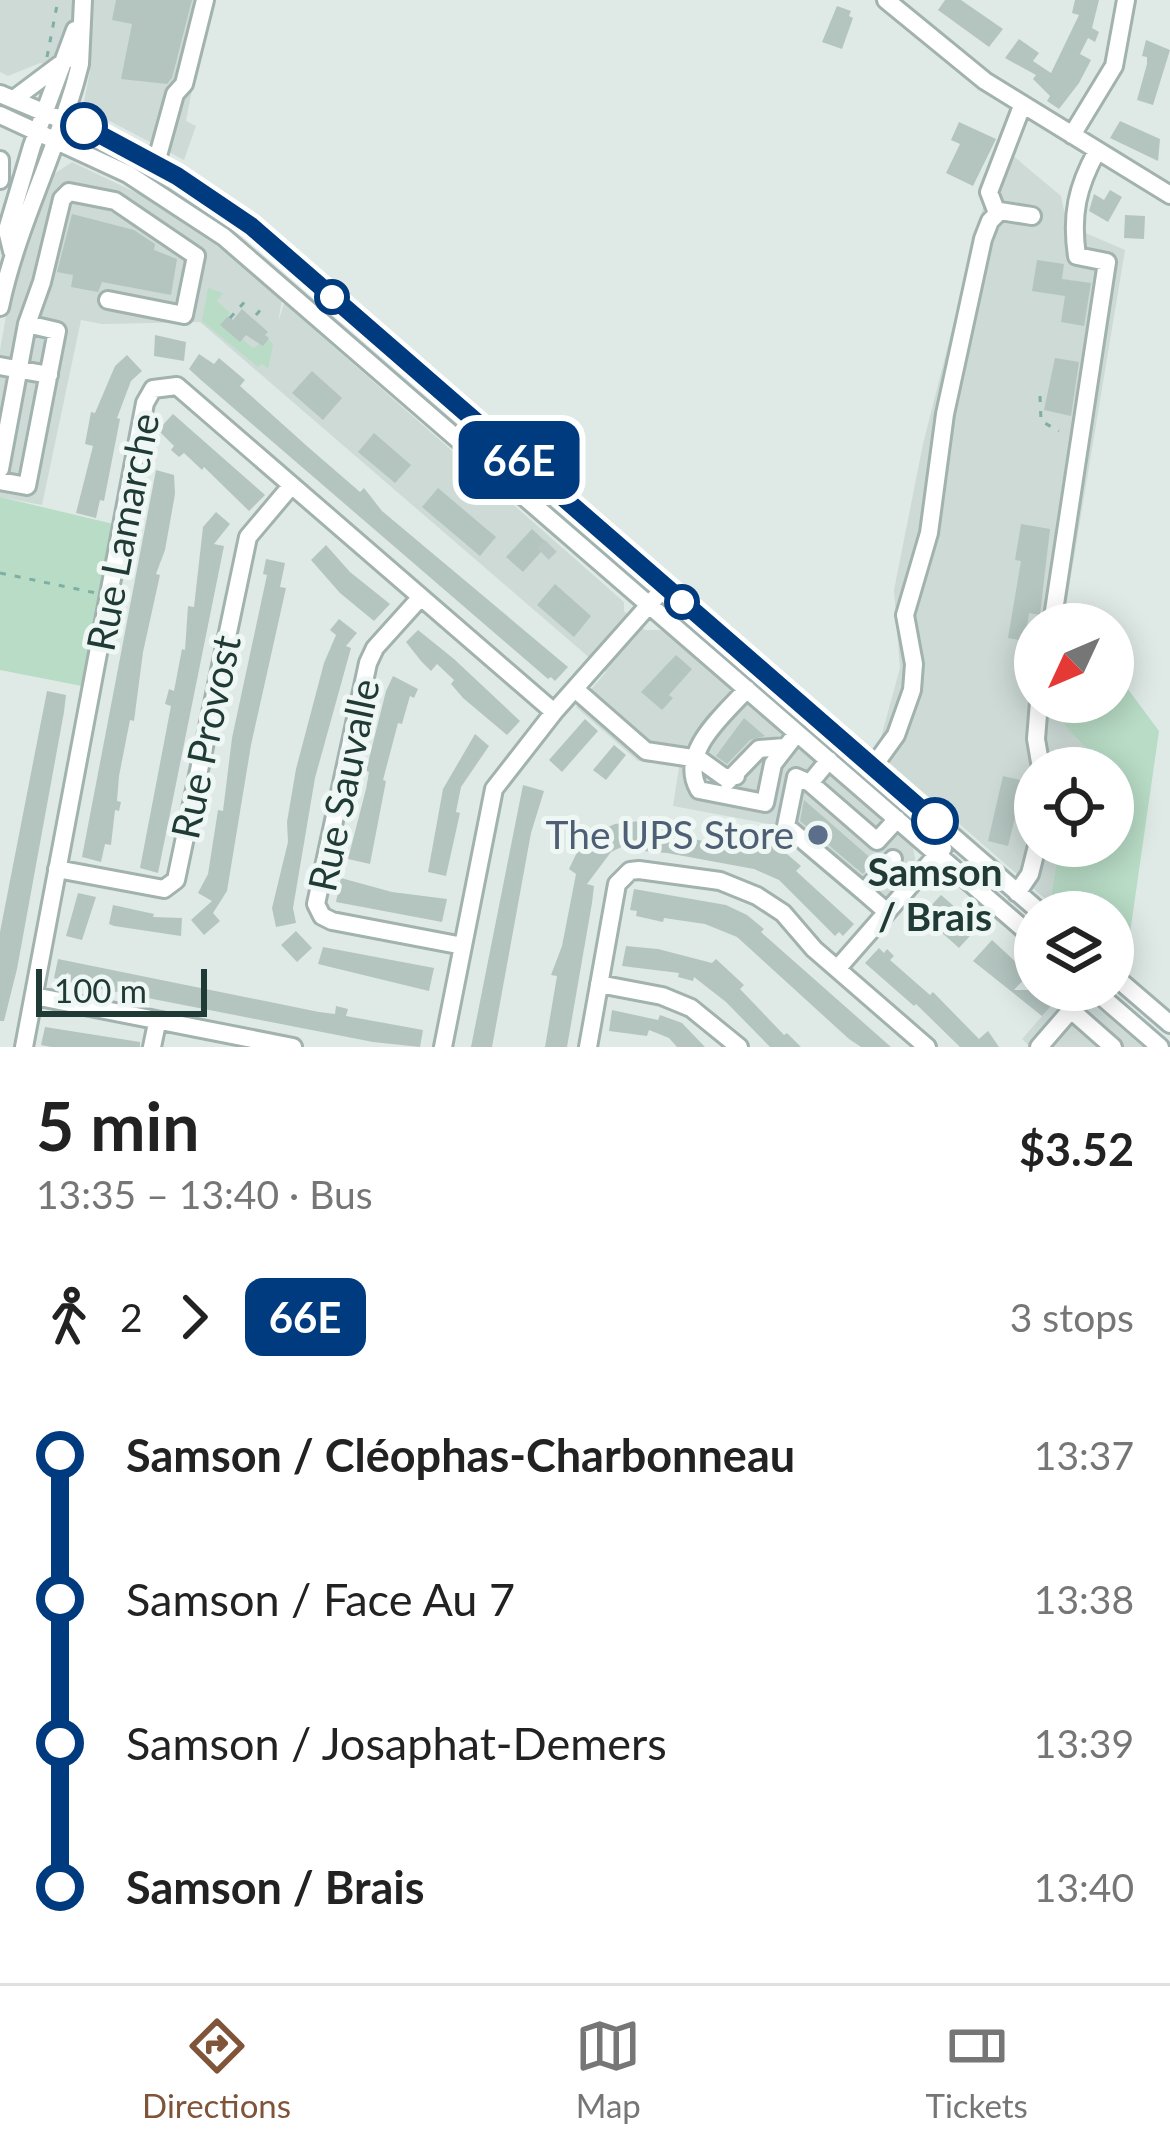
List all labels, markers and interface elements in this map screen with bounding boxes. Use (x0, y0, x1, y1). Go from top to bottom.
unlabelled marker (62, 104, 106, 148)
unlabelled marker (316, 281, 348, 313)
street label: Rue Lamarche (76, 409, 168, 655)
line badge: 66E (450, 421, 588, 499)
text: 66E (483, 435, 555, 485)
unlabelled marker (666, 586, 698, 618)
north arrow (1014, 603, 1134, 723)
map controls (1014, 603, 1134, 1011)
street label: Rue Provost (161, 631, 249, 843)
street label: Rue Sauvalle (298, 674, 388, 895)
button: locate (1014, 747, 1134, 867)
marker: Samson / Brais (913, 799, 957, 843)
place label: The UPS Store (545, 811, 794, 857)
marker: The UPS Store (805, 822, 831, 848)
place label: Samson / Brais (867, 848, 1003, 939)
button: layers (1014, 891, 1134, 1011)
scale bar (36, 963, 207, 1016)
text: 100 m (54, 970, 147, 1010)
text: 5 min (36, 1086, 200, 1165)
text: $3.52 (1019, 1122, 1134, 1176)
text: 13:35 – 13:40 · Bus (36, 1171, 373, 1217)
icon: walk (36, 1284, 102, 1350)
icon: forward (161, 1284, 227, 1350)
text: 66E (269, 1292, 342, 1342)
text: 2 (120, 1294, 143, 1340)
text: 3 stops (1010, 1294, 1134, 1340)
text: Samson / Cléophas-Charbonneau (126, 1428, 795, 1482)
text: 13:37 (1034, 1432, 1134, 1478)
text: Samson / Face Au 7 (126, 1572, 515, 1626)
text: 13:38 (1034, 1576, 1134, 1622)
text: Samson / Josaphat-Demers (126, 1716, 667, 1770)
text: 13:39 (1034, 1720, 1134, 1766)
text: Samson / Brais (126, 1860, 425, 1914)
text: 13:40 (1034, 1864, 1134, 1910)
tab: Directions (142, 2013, 291, 2125)
tab: Map (575, 2013, 641, 2125)
tab: Tickets (926, 2013, 1028, 2125)

